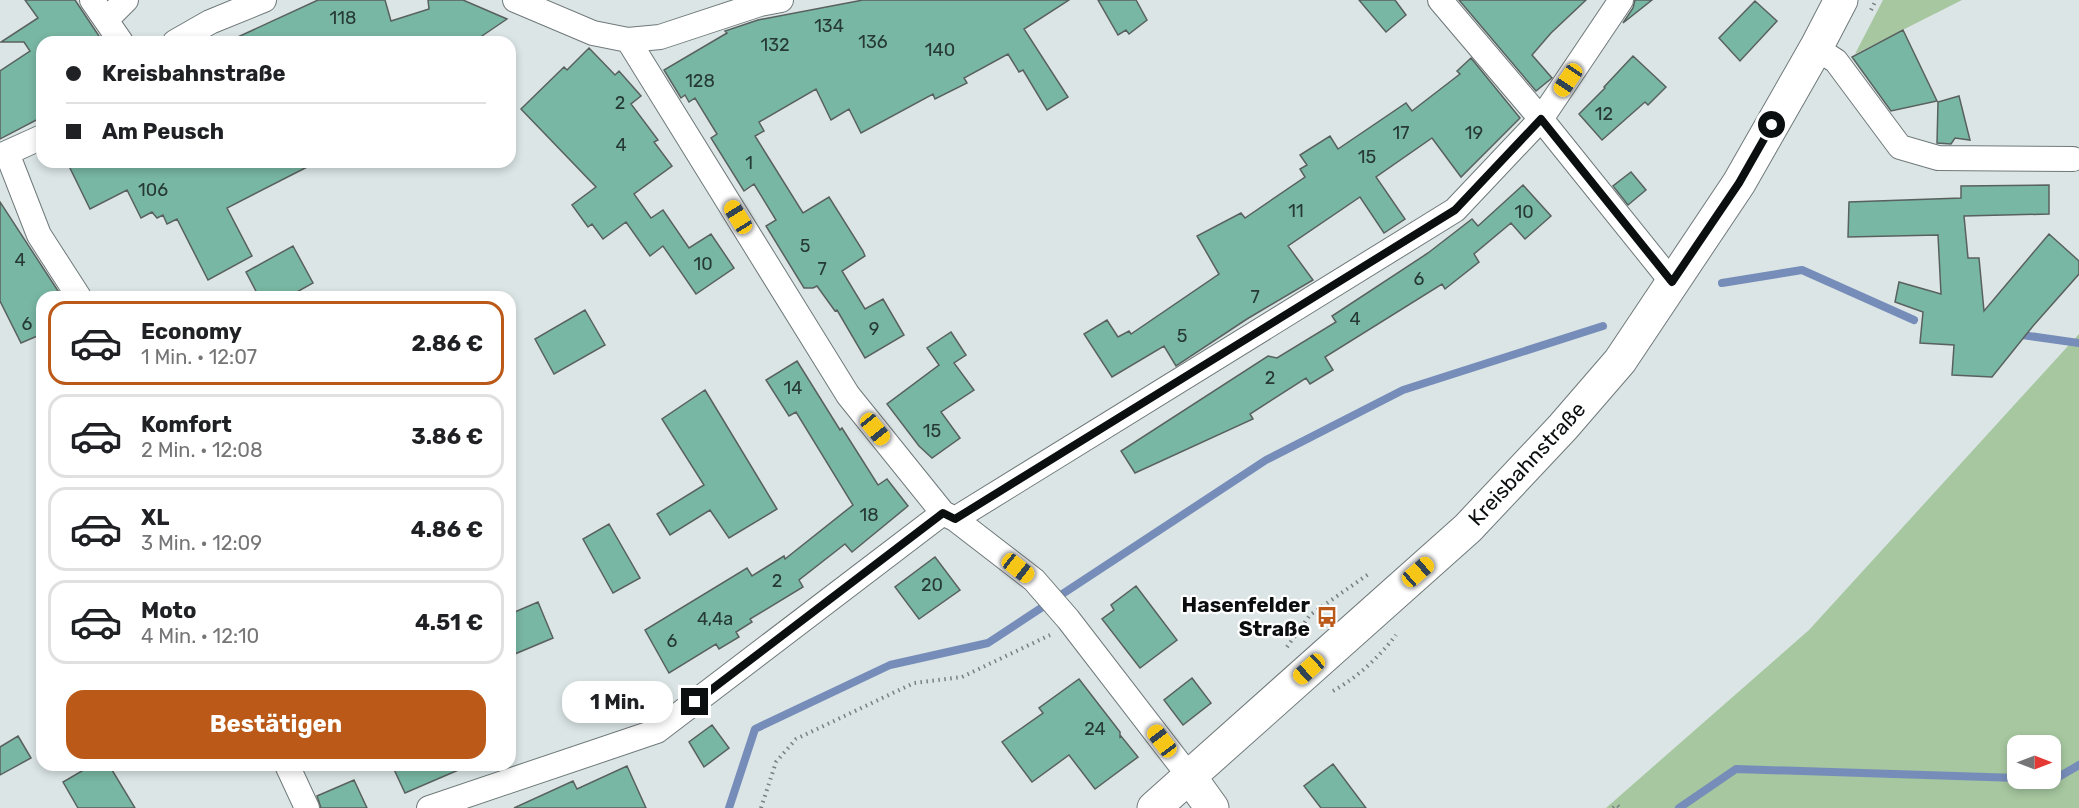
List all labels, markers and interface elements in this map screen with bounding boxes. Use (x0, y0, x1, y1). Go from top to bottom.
house number: 118 (330, 7, 356, 29)
house number: 134 (814, 15, 844, 37)
house number: 136 (858, 31, 888, 53)
house number: 132 (760, 34, 790, 56)
house number: 140 (925, 39, 955, 61)
text: Kreisbahnstraße (102, 60, 286, 87)
car (1550, 60, 1586, 100)
house number: 128 (685, 70, 715, 92)
house number: 2 (615, 92, 625, 114)
house number: 12 (1595, 103, 1613, 125)
route start (1758, 111, 1785, 138)
text: Am Peusch (102, 118, 224, 145)
house number: 17 (1393, 122, 1409, 144)
house number: 19 (1465, 122, 1483, 144)
house number: 4 (615, 134, 627, 156)
house number: 15 (1358, 146, 1376, 168)
house number: 1 (745, 152, 753, 174)
house number: 106 (138, 179, 168, 201)
car (721, 197, 755, 237)
house number: 11 (1288, 200, 1304, 222)
house number: 10 (1514, 201, 1534, 223)
house number: 5 (800, 235, 810, 257)
house number: 4 (14, 249, 26, 271)
house number: 10 (693, 253, 713, 275)
house number: 7 (817, 258, 827, 280)
house number: 6 (1414, 268, 1425, 290)
house number: 7 (1250, 286, 1260, 308)
house number: 4 (1349, 308, 1361, 330)
house number: 6 (22, 313, 33, 335)
icon: car (69, 316, 123, 370)
text: Economy (141, 318, 242, 345)
house number: 9 (869, 318, 879, 340)
house number: 5 (1177, 325, 1187, 347)
text: 2.86 € (411, 330, 483, 357)
text: 1 Min. · 12:07 (141, 345, 257, 369)
house number: 2 (1265, 367, 1275, 389)
house number: 14 (784, 377, 802, 399)
street label: Kreisbahnstraße (1463, 397, 1590, 531)
icon: car (69, 409, 123, 463)
car (857, 409, 893, 449)
text: Komfort (141, 411, 232, 438)
house number: 15 (923, 420, 941, 442)
text: 3.86 € (411, 423, 483, 450)
text: 2 Min. · 12:08 (141, 438, 263, 462)
icon: car (69, 502, 123, 556)
text: XL (141, 504, 169, 531)
house number: 18 (859, 504, 879, 526)
text: 4.86 € (411, 516, 483, 543)
text: 3 Min. · 12:09 (141, 531, 262, 555)
car (998, 550, 1038, 586)
car (1399, 553, 1437, 591)
house number: 2 (772, 570, 782, 592)
house number: 20 (921, 574, 943, 596)
place label: Hasenfelder Straße (1182, 592, 1310, 641)
icon: car (69, 595, 123, 649)
text: Moto (141, 597, 196, 624)
bus stop icon: Hasenfelder Straße (1315, 605, 1339, 629)
house number: 4,4a (697, 608, 733, 630)
text: 4.51 € (415, 609, 483, 636)
text: 4 Min. · 12:10 (141, 624, 259, 648)
house number: 6 (667, 630, 678, 652)
car (1290, 650, 1328, 688)
callout: 1 Min. (563, 681, 674, 723)
route end (681, 688, 708, 715)
button: Bestätigen (66, 690, 486, 759)
text: 1 Min. (590, 690, 645, 714)
house number: 24 (1084, 718, 1106, 740)
car (1144, 721, 1180, 761)
north arrow (2007, 735, 2061, 789)
map controls (2007, 735, 2061, 789)

